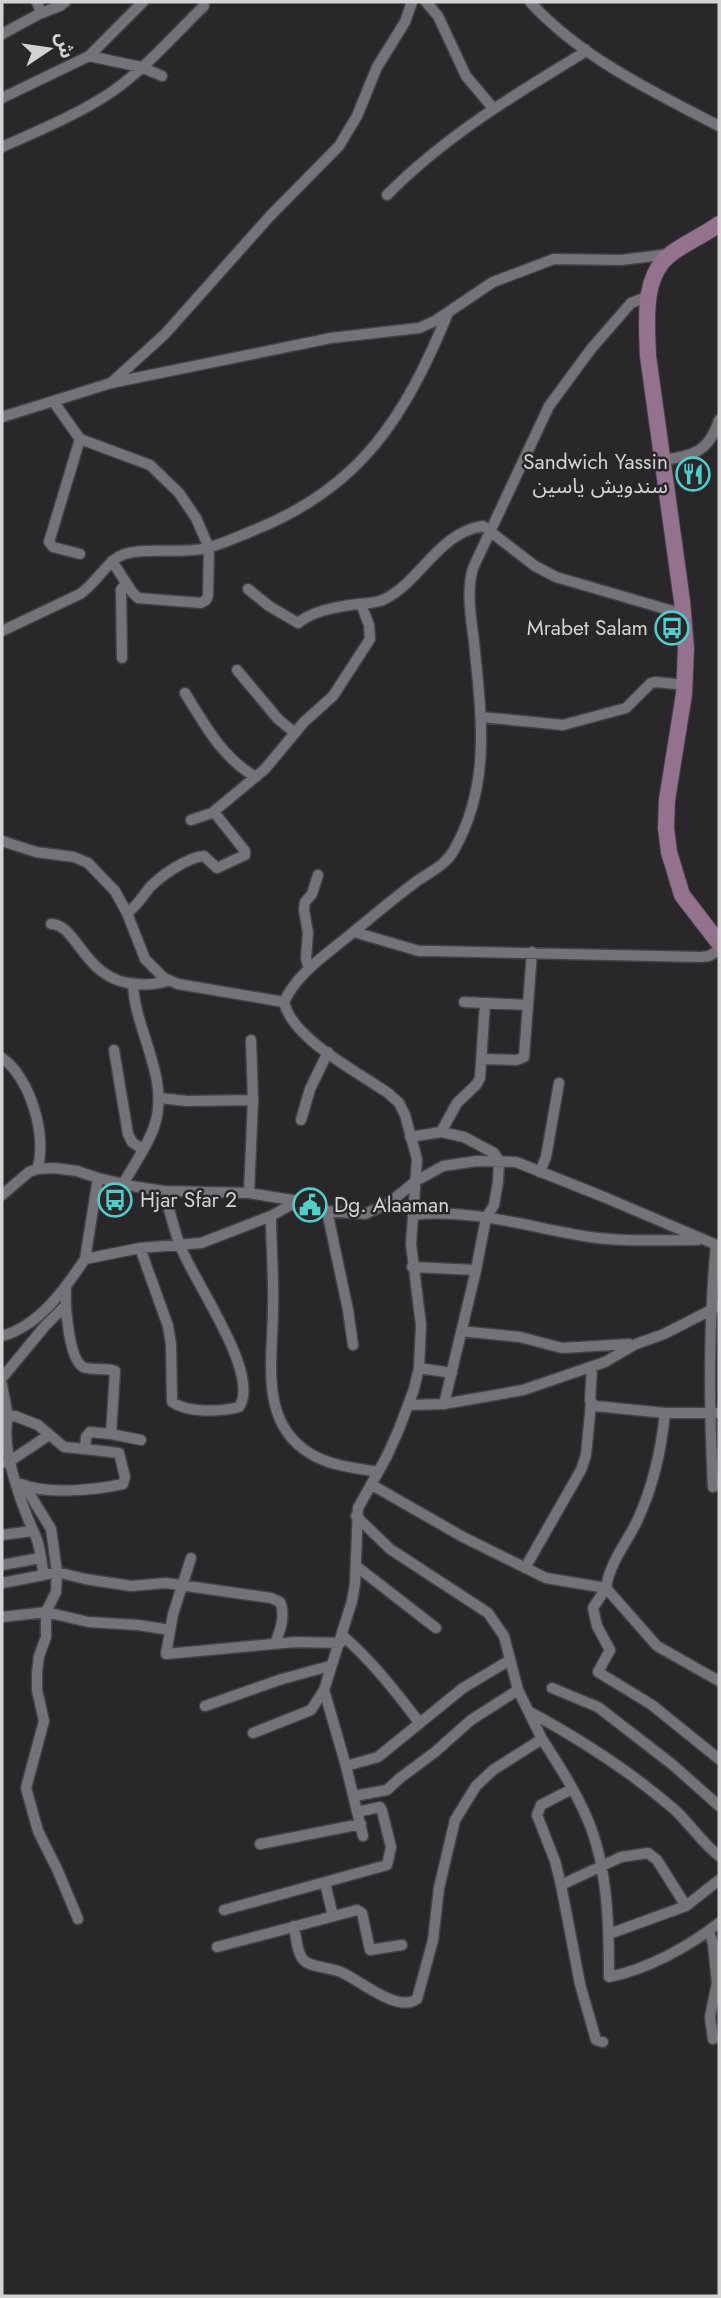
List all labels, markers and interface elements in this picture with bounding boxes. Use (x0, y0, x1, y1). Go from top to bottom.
north arrow (14, 14, 84, 84)
text: ش (49, 30, 81, 61)
place label: Sandwich Yassin سندويش ياسين (523, 447, 668, 501)
restaurant icon: Sandwich Yassin سندويش ياسين (674, 455, 712, 493)
bus stop icon: Mrabet Salam (653, 609, 691, 647)
place label: Mrabet Salam (527, 613, 648, 643)
bus stop icon: Hjar Sfar 2 (96, 1181, 134, 1219)
place label: Hjar Sfar 2 (140, 1185, 237, 1215)
public building icon: Dg. Alaaman (291, 1186, 329, 1224)
place label: Dg. Alaaman (334, 1190, 449, 1220)

